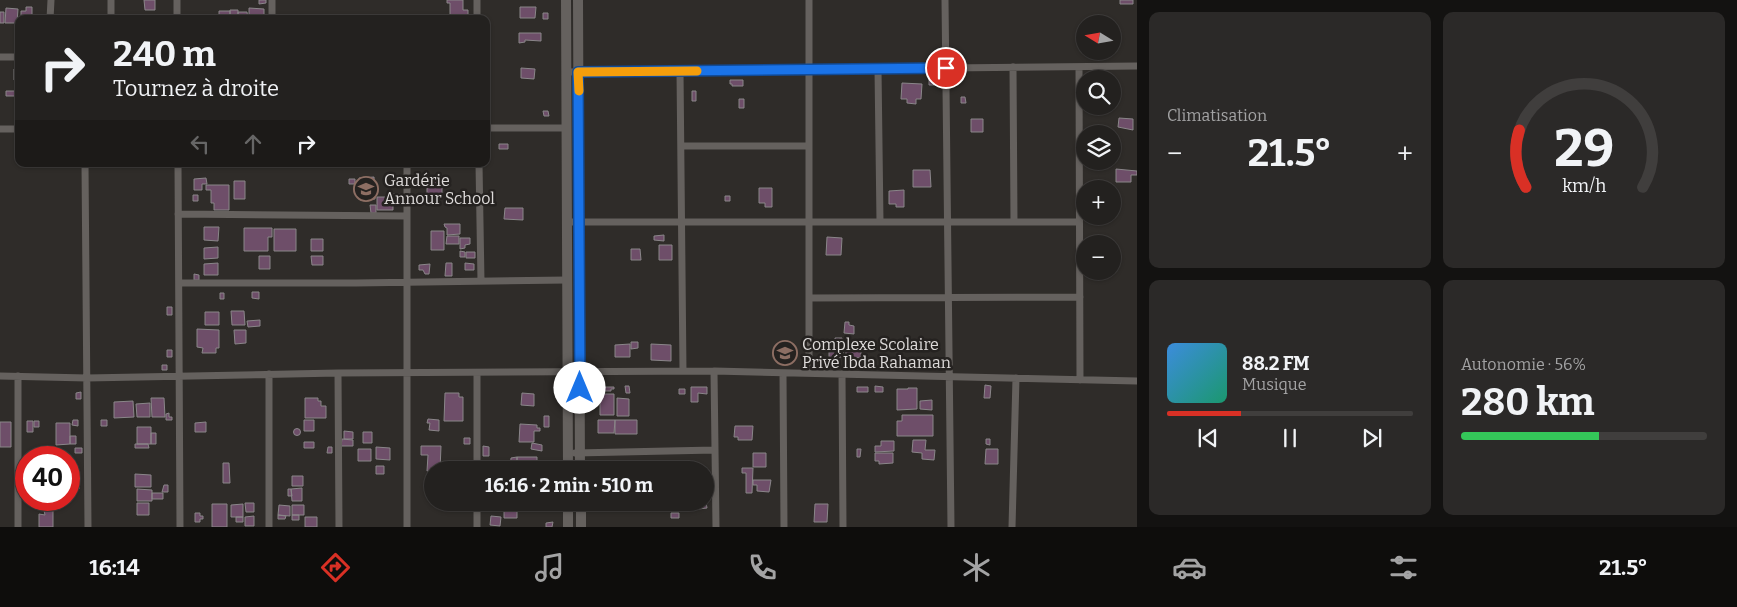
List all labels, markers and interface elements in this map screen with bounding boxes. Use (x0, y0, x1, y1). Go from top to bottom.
north arrow (1076, 15, 1121, 60)
map controls (1076, 15, 1121, 280)
text: 240 m (113, 33, 216, 75)
icon: right (30, 35, 95, 100)
pin (925, 47, 967, 89)
icon: arrive (932, 54, 960, 82)
button: search (1076, 70, 1121, 115)
text: Tournez à droite (113, 75, 279, 102)
text: Climatisation (1167, 106, 1267, 125)
text: 29 (1554, 117, 1614, 180)
button: layers (1076, 125, 1121, 170)
icon: left (186, 130, 214, 158)
icon: ahead (239, 130, 267, 158)
icon: right (292, 130, 320, 158)
text: 21.5° (1248, 130, 1332, 176)
text: − (1167, 137, 1182, 170)
text: + (1397, 137, 1413, 170)
place label: Gardérie Annour School (384, 171, 495, 208)
text: km/h (1562, 175, 1606, 197)
school or university icon: Gardérie Annour School (353, 176, 379, 202)
button: + (1076, 180, 1121, 225)
button: − (1076, 235, 1121, 280)
place label: Complexe Scolaire Privé Ibda Rahaman (802, 335, 951, 372)
school or university icon: Complexe Scolaire Privé Ibda Rahaman (772, 340, 798, 366)
text: 88.2 FM (1242, 352, 1310, 375)
text: Autonomie · 56% (1461, 355, 1586, 374)
position arrow (553, 361, 605, 413)
text: Musique (1242, 375, 1307, 394)
text: 280 km (1461, 379, 1595, 425)
icon: previous (1194, 424, 1222, 452)
icon: pause (1276, 424, 1304, 452)
icon: next (1358, 424, 1386, 452)
speed limit sign: 40 (15, 446, 80, 511)
text: 16:16 · 2 min · 510 m (485, 474, 653, 497)
icon: directions (318, 550, 353, 585)
icon: music (532, 550, 567, 585)
icon: phone (745, 550, 780, 585)
icon: climate (959, 550, 994, 585)
icon: car (1172, 550, 1207, 585)
icon: filters (1386, 550, 1421, 585)
text: 16:14 (89, 554, 140, 581)
text: 21.5° (1599, 554, 1648, 581)

